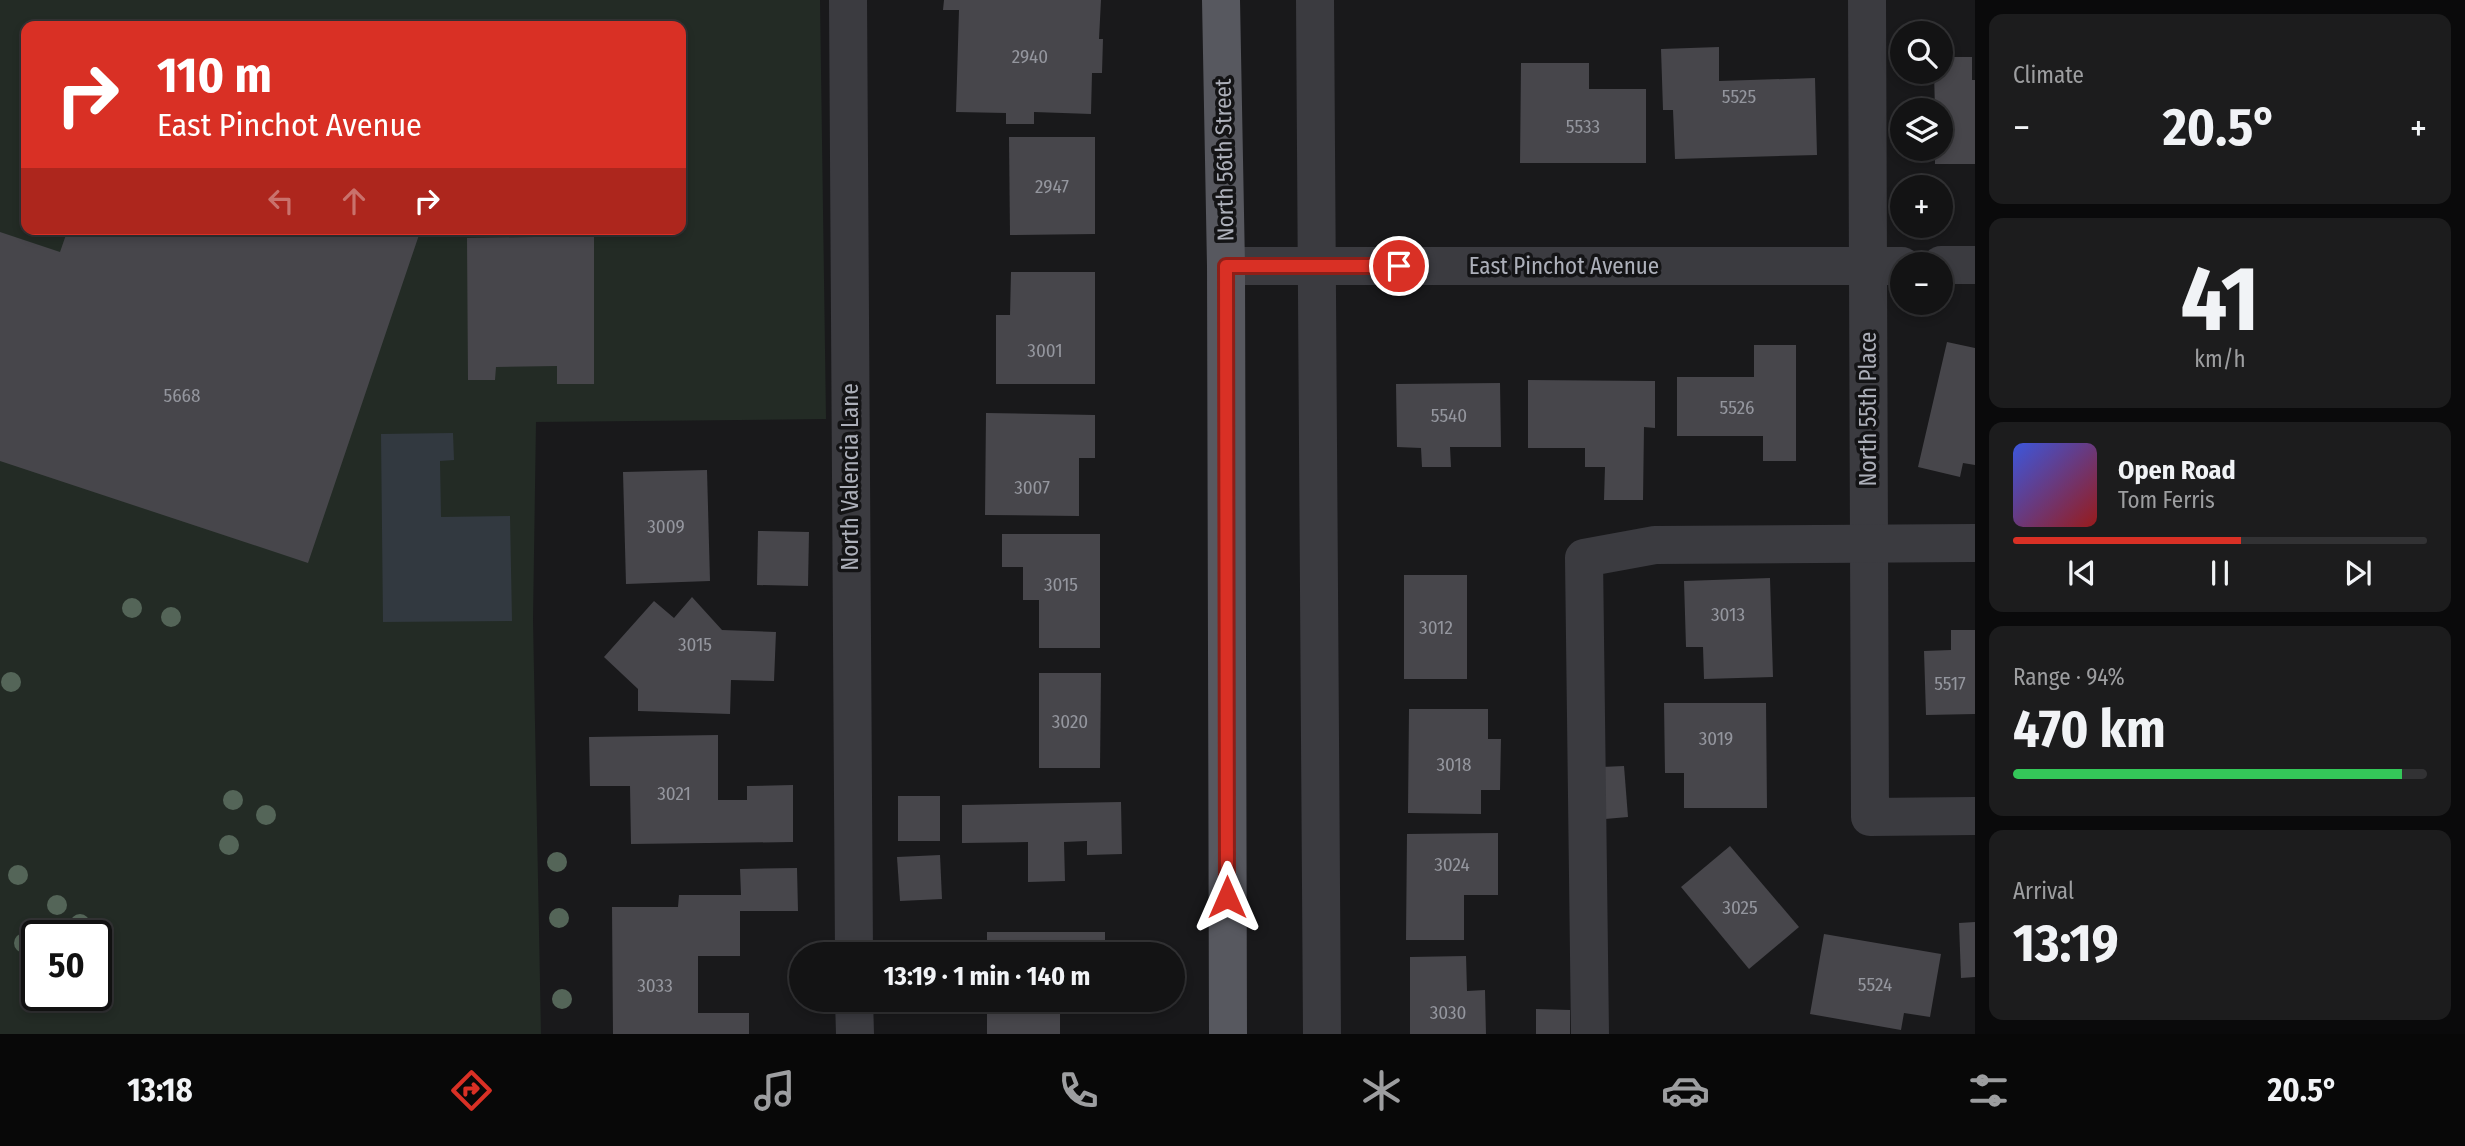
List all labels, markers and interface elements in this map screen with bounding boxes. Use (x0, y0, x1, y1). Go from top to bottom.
map controls (1890, 21, 1953, 315)
button: search (1890, 21, 1953, 84)
house number: 2940 (1012, 45, 1048, 68)
text: 110 m (157, 46, 272, 105)
icon: right (42, 49, 133, 140)
text: Climate (2013, 61, 2084, 89)
street label: North 56th Street (1209, 78, 1239, 242)
house number: 5525 (1722, 85, 1756, 108)
text: 20.5° (2163, 96, 2277, 159)
button: layers (1890, 98, 1953, 161)
text: − (2013, 105, 2030, 151)
text: + (2410, 105, 2427, 151)
text: East Pinchot Avenue (157, 106, 422, 144)
house number: 5533 (1566, 115, 1600, 138)
house number: 2947 (1035, 175, 1069, 198)
button: + (1890, 175, 1953, 238)
icon: left (262, 182, 300, 220)
icon: ahead (335, 182, 373, 220)
icon: right (408, 182, 446, 220)
pin (1369, 236, 1429, 296)
text: 41 (2180, 245, 2260, 354)
icon: arrive (1380, 247, 1418, 285)
street label: East Pinchot Avenue (1469, 252, 1659, 280)
button: − (1890, 252, 1953, 315)
street label: North 55th Place (1854, 332, 1882, 486)
house number: 3001 (1027, 339, 1063, 362)
text: km/h (2194, 345, 2246, 373)
street label: North Valencia Lane (836, 383, 864, 571)
house number: 5668 (163, 384, 201, 407)
house number: 5526 (1720, 396, 1754, 419)
house number: 5540 (1431, 404, 1467, 427)
text: Open Road (2118, 455, 2236, 486)
house number: 3007 (1014, 476, 1050, 499)
text: Tom Ferris (2118, 486, 2215, 514)
house number: 3009 (647, 515, 685, 538)
icon: previous (2063, 554, 2101, 592)
icon: pause (2201, 554, 2239, 592)
icon: next (2339, 554, 2377, 592)
house number: 3015 (1044, 573, 1078, 596)
house number: 3013 (1711, 603, 1745, 626)
house number: 3012 (1419, 616, 1453, 639)
house number: 3015 (678, 633, 712, 656)
text: Range · 94% (2013, 663, 2125, 691)
house number: 5517 (1934, 672, 1966, 695)
text: 470 km (2013, 698, 2166, 761)
house number: 3020 (1052, 710, 1088, 733)
house number: 3019 (1699, 727, 1733, 750)
house number: 3018 (1437, 753, 1471, 776)
house number: 3021 (657, 782, 691, 805)
house number: 3024 (1434, 853, 1470, 876)
position arrow (1190, 860, 1264, 934)
text: Arrival (2013, 877, 2074, 905)
house number: 3025 (1722, 896, 1758, 919)
text: 13:19 (2013, 912, 2119, 975)
speed limit sign: 50 (21, 920, 112, 1011)
text: 13:19 · 1 min · 140 m (884, 961, 1090, 992)
house number: 5524 (1858, 973, 1892, 996)
house number: 3033 (637, 974, 673, 997)
house number: 3030 (1430, 1001, 1466, 1024)
icon: directions (447, 1066, 496, 1115)
icon: music (750, 1066, 799, 1115)
icon: phone (1054, 1066, 1103, 1115)
icon: climate (1357, 1066, 1406, 1115)
icon: car (1661, 1066, 1710, 1115)
icon: filters (1964, 1066, 2013, 1115)
text: 13:18 (127, 1071, 193, 1109)
text: 20.5° (2267, 1071, 2338, 1109)

